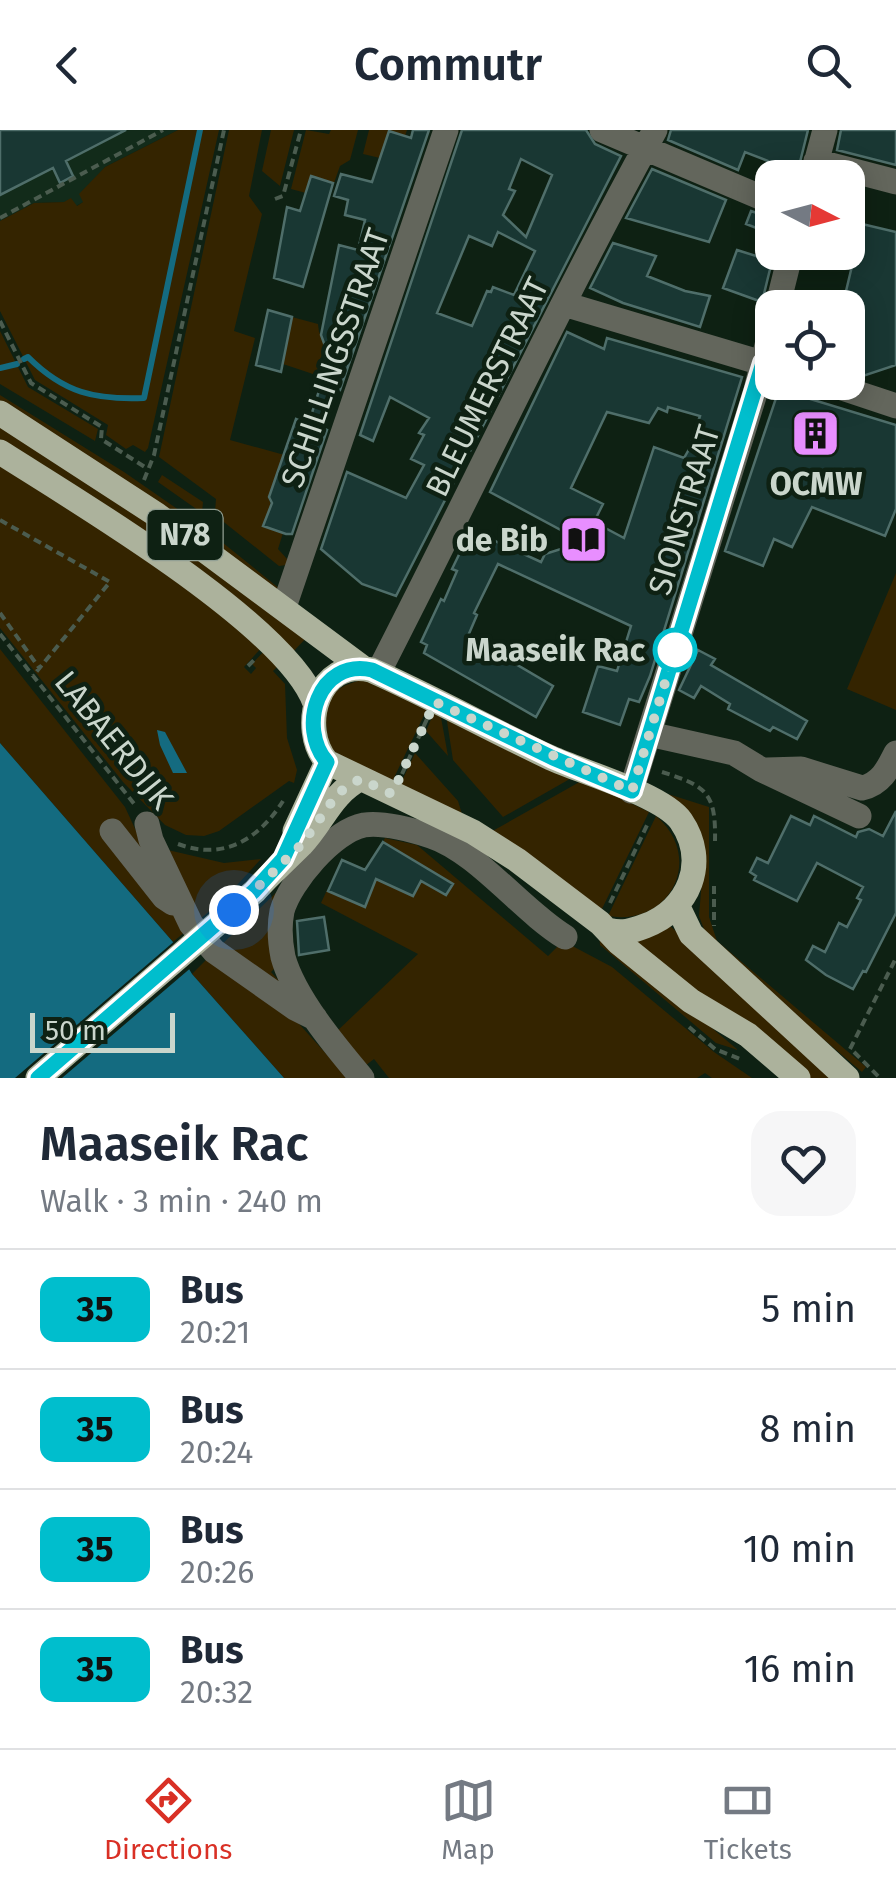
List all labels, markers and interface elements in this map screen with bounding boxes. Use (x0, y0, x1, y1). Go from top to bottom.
icon: back (40, 38, 95, 93)
text: Commutr (354, 38, 542, 92)
icon: search (801, 38, 856, 93)
north arrow (755, 160, 865, 270)
map controls (755, 160, 865, 400)
street label: SCHILLINGSSTRAAT (273, 223, 397, 492)
street label: BLEUMERSTRAAT (418, 271, 557, 503)
button: locate (755, 290, 865, 400)
building icon: OCMW (790, 408, 842, 460)
street label: SIONSTRAAT (640, 420, 728, 599)
place label: OCMW (770, 465, 862, 503)
road number: N78 (148, 510, 222, 560)
library icon: de Bib (557, 514, 609, 566)
place label: de Bib (456, 521, 548, 559)
marker: Maaseik Rac (654, 629, 696, 671)
place label: Maaseik Rac (466, 631, 646, 669)
street label: LABAERDIJK (47, 663, 181, 817)
your location (209, 885, 259, 935)
scale bar (30, 1008, 175, 1053)
text: 50 m (45, 1014, 106, 1047)
button: heart (751, 1111, 856, 1216)
text: Maaseik Rac (40, 1115, 308, 1173)
text: Walk · 3 min · 240 m (40, 1182, 323, 1220)
text: Bus (180, 1267, 244, 1313)
text: 5 min (761, 1286, 856, 1332)
text: 35 (77, 1288, 113, 1330)
text: 20:21 (180, 1313, 250, 1351)
text: Bus (180, 1387, 244, 1433)
text: 8 min (759, 1406, 856, 1452)
text: 35 (77, 1408, 113, 1450)
text: 20:24 (180, 1433, 253, 1471)
text: Bus (180, 1507, 244, 1553)
text: 10 min (743, 1526, 856, 1572)
text: 35 (77, 1528, 113, 1570)
text: 20:26 (180, 1553, 254, 1591)
text: Bus (180, 1627, 244, 1673)
text: 16 min (744, 1646, 856, 1692)
text: 35 (77, 1648, 113, 1690)
text: 20:32 (180, 1673, 253, 1711)
tab: Directions (104, 1773, 232, 1866)
tab: Map (441, 1773, 496, 1866)
tab: Tickets (704, 1773, 792, 1866)

